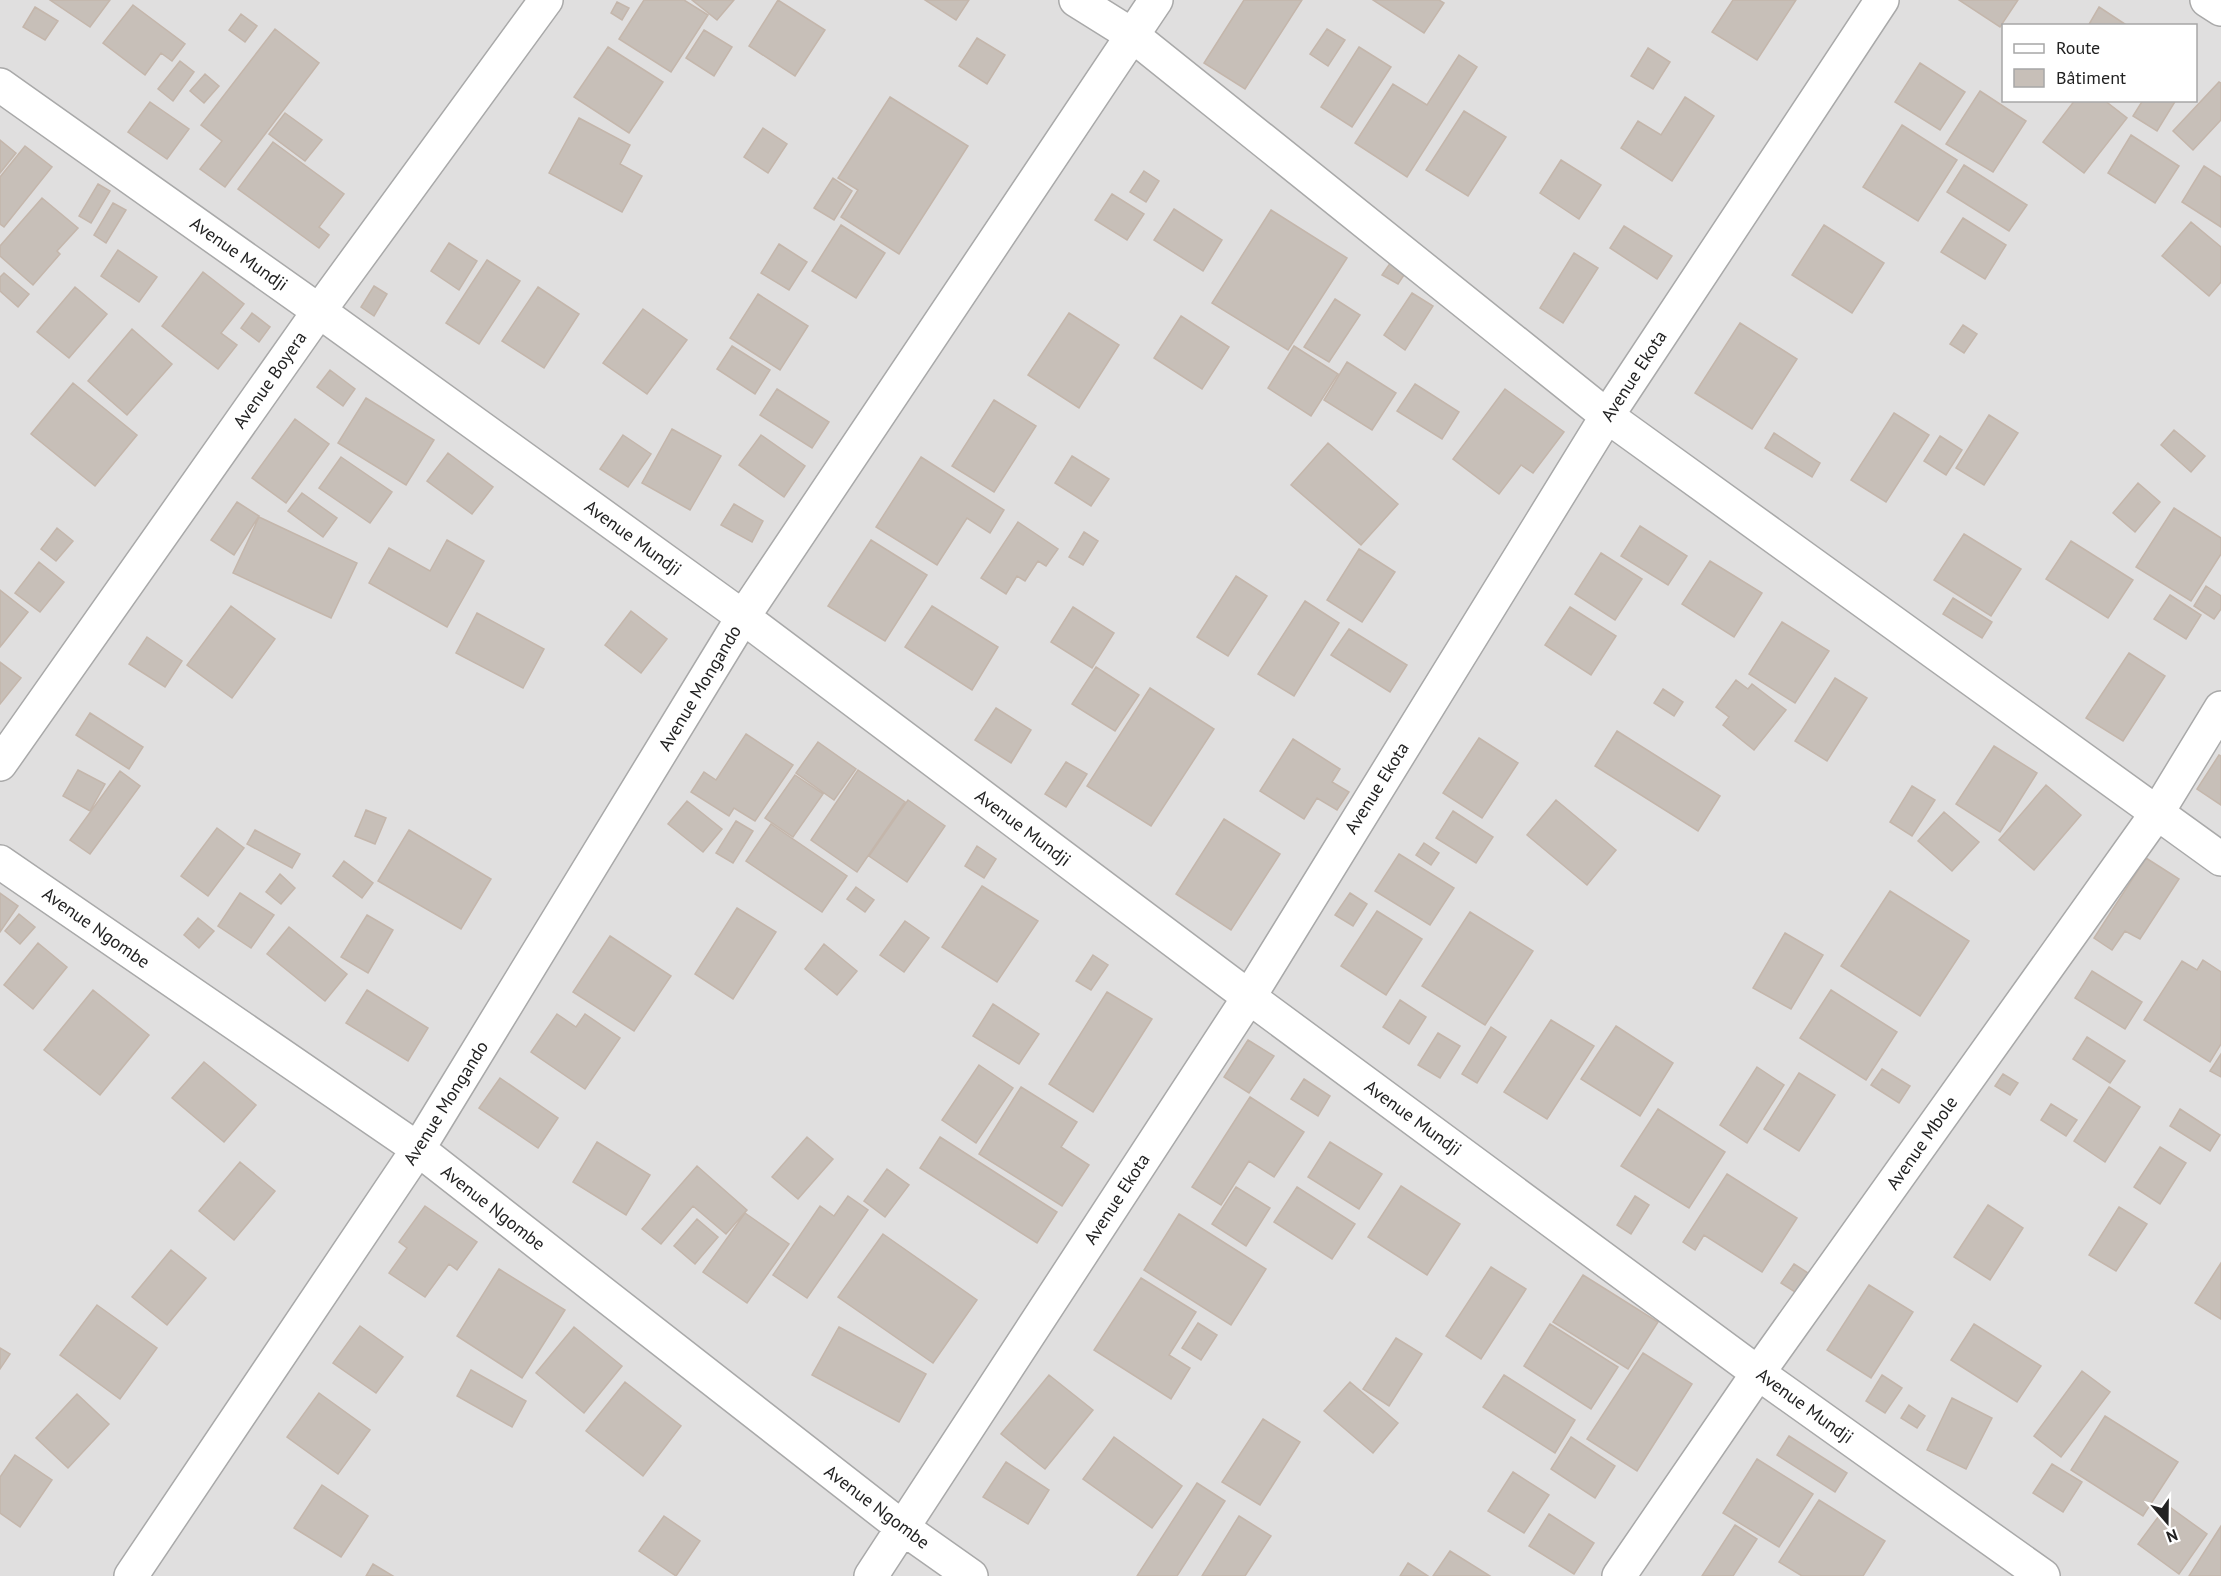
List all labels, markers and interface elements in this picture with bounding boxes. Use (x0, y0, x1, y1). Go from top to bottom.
legend (2002, 24, 2197, 102)
text: Route (2056, 36, 2100, 59)
text: Bâtiment (2056, 66, 2126, 89)
street label: Avenue Mundji (186, 211, 293, 296)
street label: Avenue Ekota (1596, 326, 1671, 426)
street label: Avenue Boyera (228, 327, 312, 433)
street label: Avenue Mundji (580, 495, 686, 580)
street label: Avenue Mongando (653, 621, 746, 755)
street label: Avenue Ekota (1339, 738, 1414, 838)
street label: Avenue Mundji (971, 784, 1076, 871)
street label: Avenue Ngombe (38, 882, 154, 973)
street label: Avenue Mongando (398, 1036, 493, 1169)
street label: Avenue Mundji (1360, 1075, 1466, 1160)
street label: Avenue Mbole (1881, 1091, 1962, 1194)
street label: Avenue Ekota (1079, 1149, 1154, 1249)
street label: Avenue Ngombe (437, 1160, 550, 1255)
street label: Avenue Mundji (1752, 1363, 1858, 1448)
street label: Avenue Ngombe (820, 1460, 935, 1554)
north arrow (2137, 1492, 2197, 1552)
text: N (2164, 1525, 2180, 1547)

